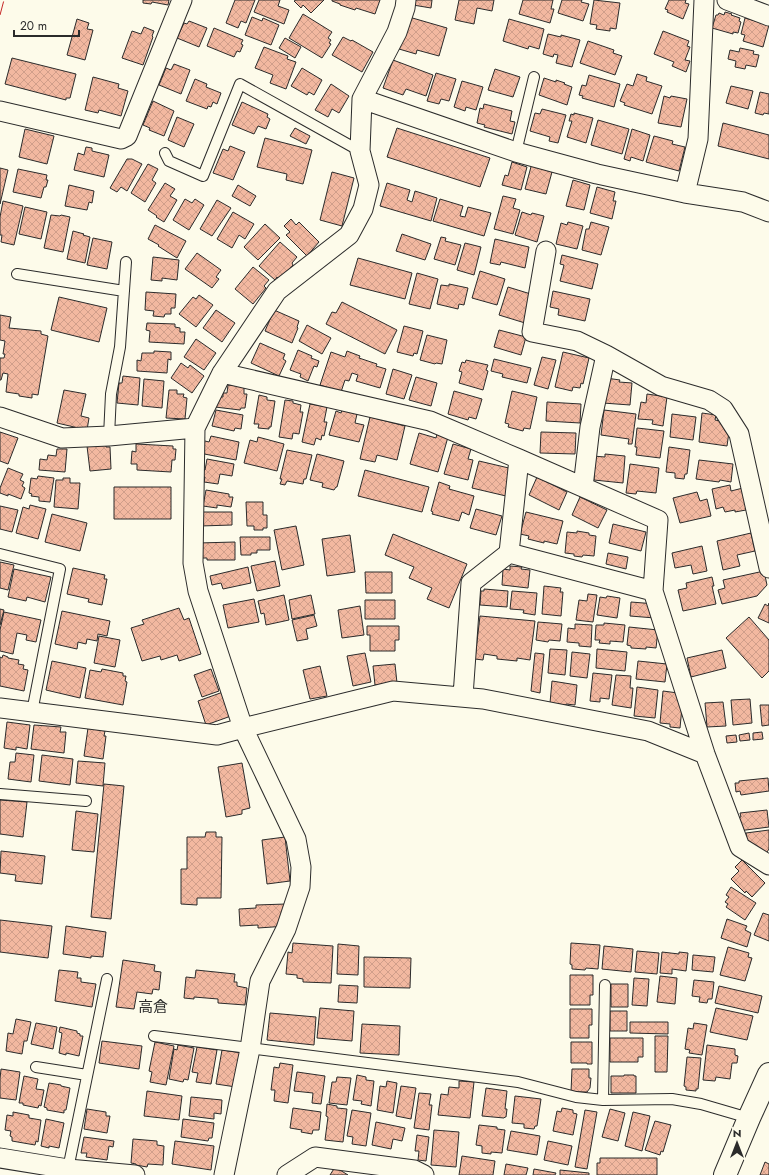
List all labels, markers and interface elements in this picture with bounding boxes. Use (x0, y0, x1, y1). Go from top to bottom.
scale bar (14, 12, 79, 38)
text: 20 m (20, 17, 47, 35)
district label: 高倉 (138, 996, 168, 1018)
north arrow (717, 1123, 757, 1163)
text: N (733, 1125, 741, 1141)

